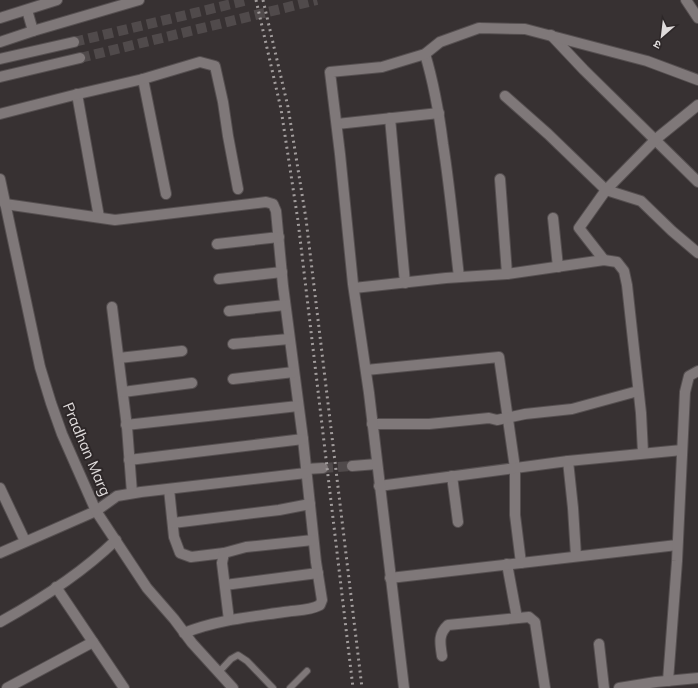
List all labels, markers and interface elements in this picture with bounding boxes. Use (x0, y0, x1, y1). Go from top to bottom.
north arrow (642, 16, 682, 56)
text: उ (651, 37, 663, 53)
street label: Pradhan Marg (59, 399, 115, 499)

